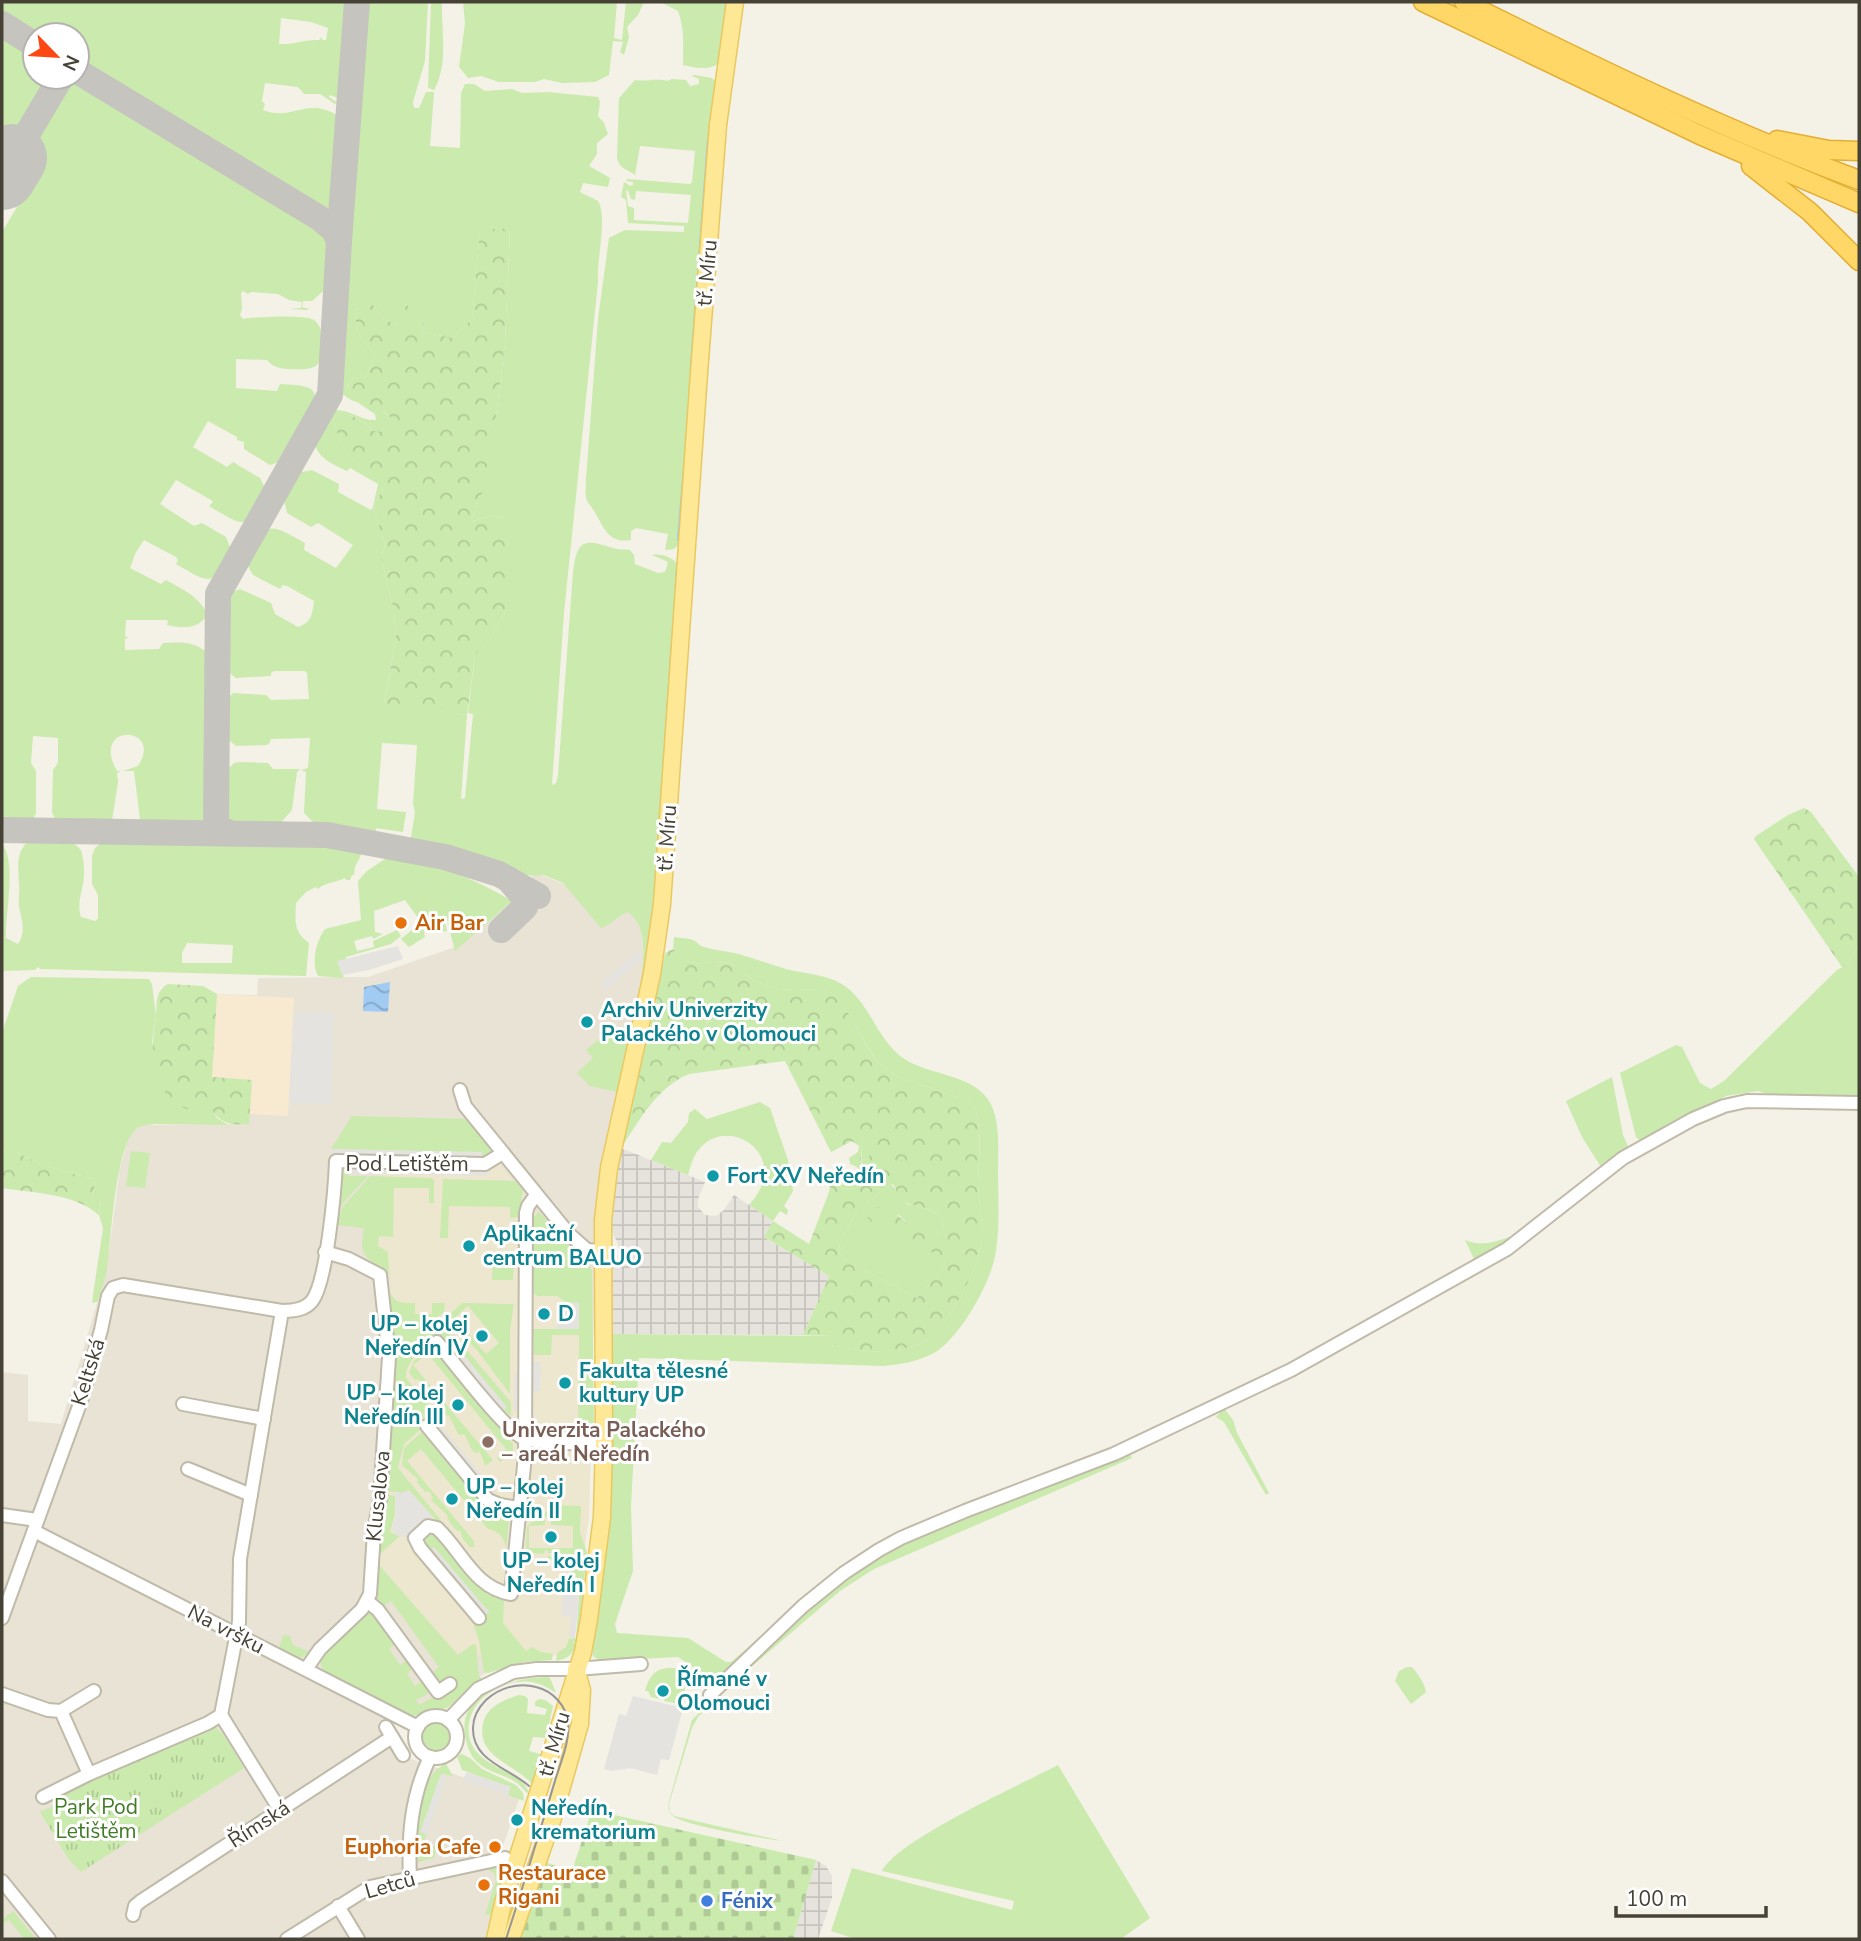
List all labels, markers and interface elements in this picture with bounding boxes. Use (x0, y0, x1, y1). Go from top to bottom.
north arrow (21, 21, 91, 91)
text: N (56, 51, 85, 75)
street label: tř. Míru (690, 239, 724, 307)
street label: tř. Míru (651, 804, 683, 872)
place label: Air Bar (415, 909, 485, 937)
marker: Air Bar (393, 915, 409, 931)
place label: Archiv Univerzity Palackého v Olomouci (601, 996, 816, 1048)
marker: Archiv Univerzity Palackého v Olomouci (579, 1014, 595, 1030)
street label: Pod Letištěm (345, 1150, 469, 1178)
place label: Fort XV Neředín (727, 1162, 884, 1190)
marker: Fort XV Neředín (705, 1168, 721, 1184)
place label: Aplikační centrum BALUO (483, 1220, 642, 1272)
marker: Aplikační centrum BALUO (461, 1238, 477, 1254)
place label: D (558, 1300, 574, 1328)
marker: D (536, 1306, 552, 1322)
place label: UP – kolej Neředín IV (365, 1310, 469, 1362)
marker: UP – kolej Neředín IV (474, 1328, 490, 1344)
street label: Keltská (65, 1335, 111, 1409)
place label: Fakulta tělesné kultury UP (579, 1357, 728, 1409)
marker: Fakulta tělesné kultury UP (557, 1375, 573, 1391)
place label: UP – kolej Neředín III (344, 1379, 444, 1431)
marker: UP – kolej Neředín III (450, 1397, 466, 1413)
place label: Univerzita Palackého – areál Neředín (502, 1416, 706, 1468)
marker: Univerzita Palackého – areál Neředín (480, 1434, 496, 1450)
street label: Klusalova (359, 1449, 397, 1543)
place label: UP – kolej Neředín II (466, 1473, 564, 1525)
marker: UP – kolej Neředín II (444, 1491, 460, 1507)
marker: UP – kolej Neředín I (543, 1529, 559, 1545)
place label: UP – kolej Neředín I (502, 1547, 600, 1599)
street label: Na vršku (183, 1598, 269, 1660)
place label: Římané v Olomouci (677, 1665, 770, 1717)
marker: Římané v Olomouci (655, 1683, 671, 1699)
street label: tř. Míru (531, 1708, 577, 1780)
park label: Park Pod Letištěm (54, 1793, 138, 1845)
street label: Římská (223, 1794, 295, 1854)
place label: Neředín, krematorium (531, 1794, 656, 1846)
marker: Neředín, krematorium (509, 1812, 525, 1828)
place label: Euphoria Cafe (344, 1833, 481, 1861)
marker: Euphoria Cafe (487, 1839, 503, 1855)
place label: Restaurace Rigani (498, 1859, 606, 1911)
street label: Letců (362, 1864, 418, 1906)
scale bar (1616, 1874, 1766, 1918)
marker: Restaurace Rigani (476, 1877, 492, 1893)
text: 100 m (1626, 1885, 1687, 1913)
place label: Fénix (721, 1887, 773, 1915)
marker: Fénix (699, 1893, 715, 1909)

